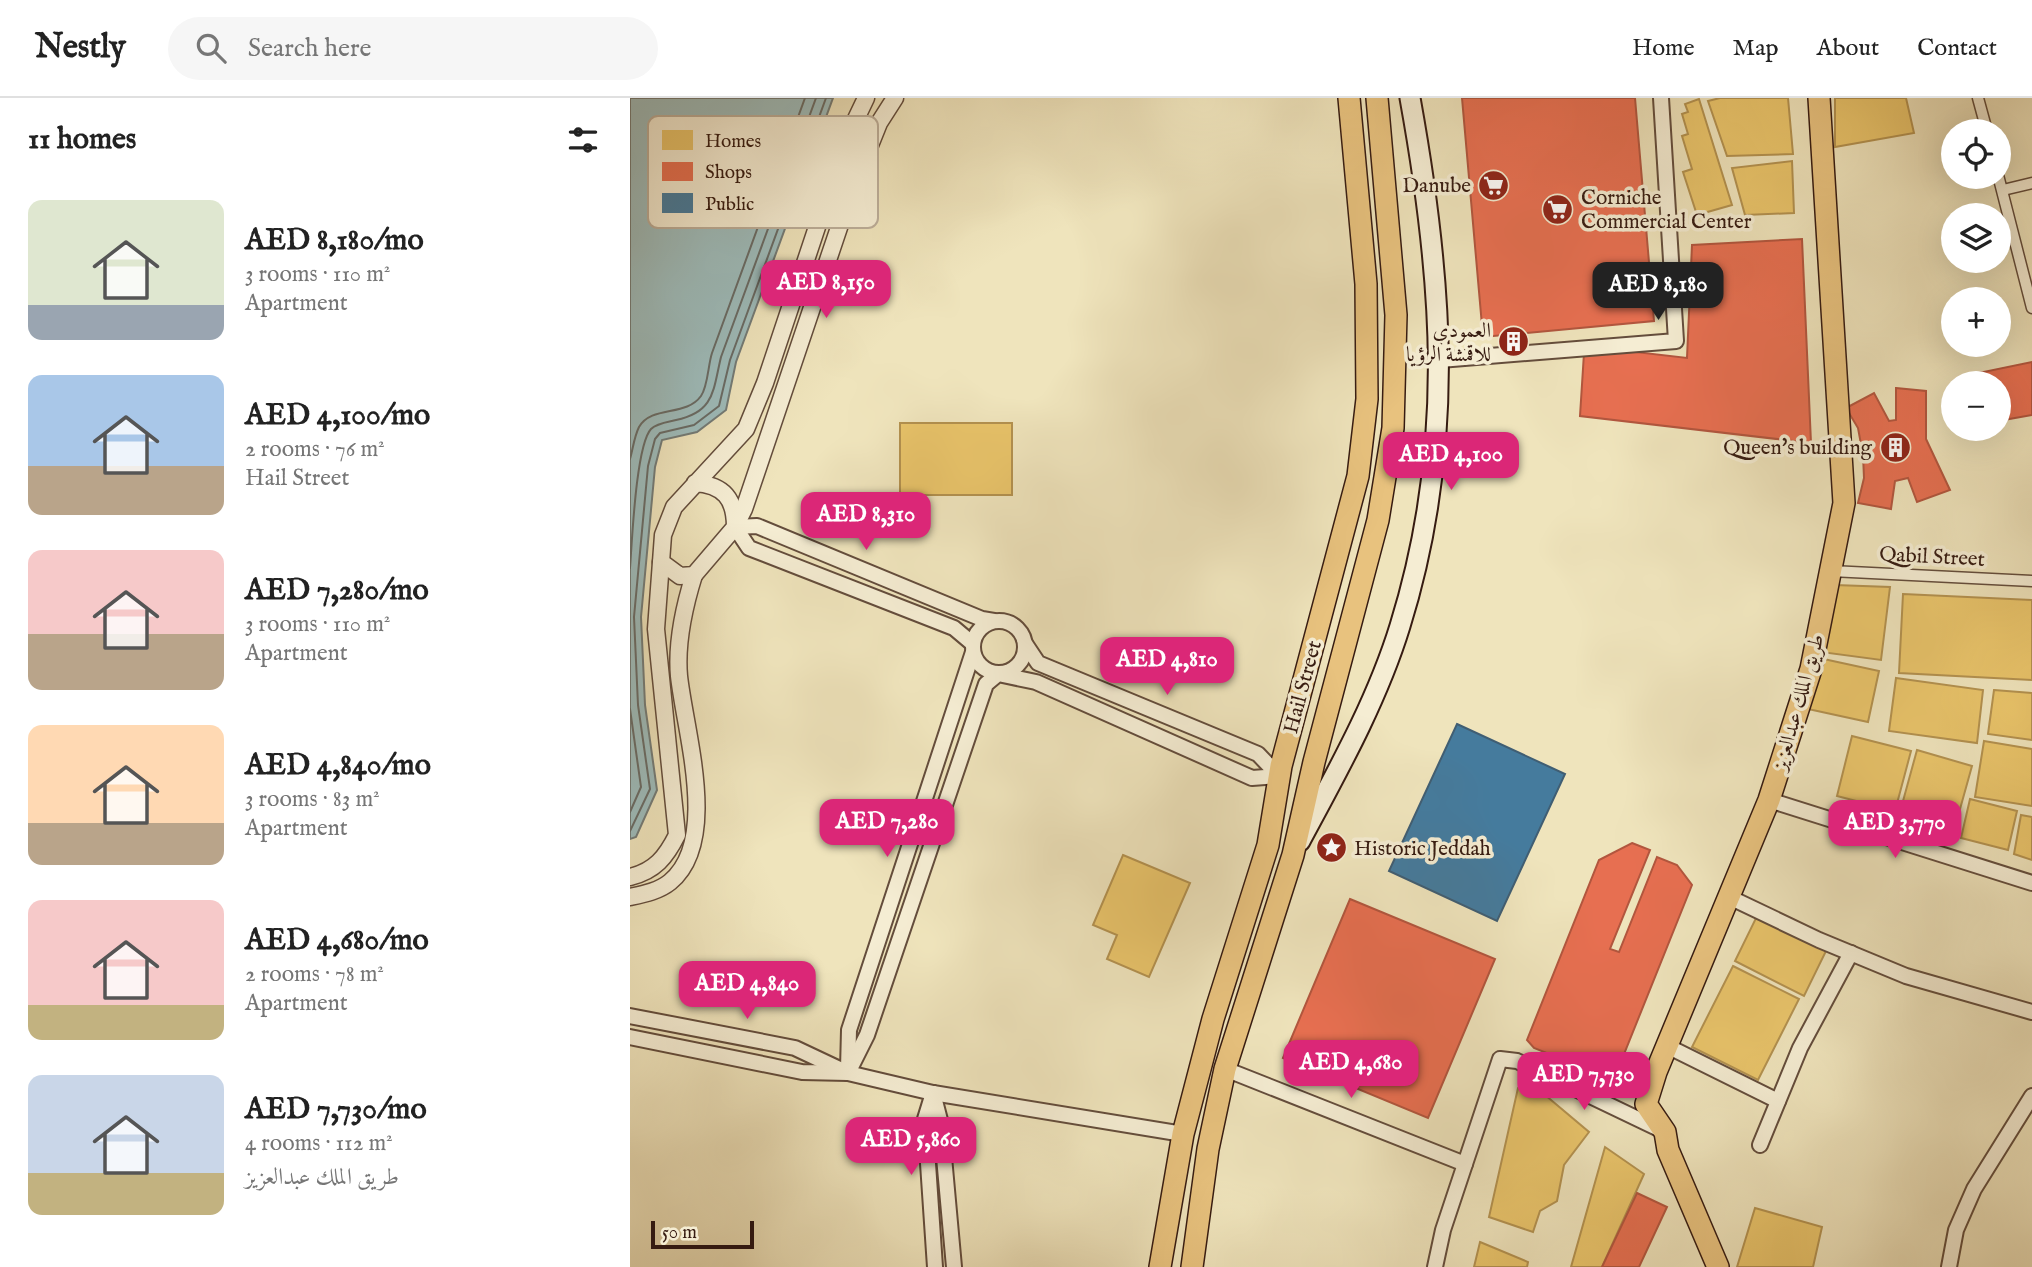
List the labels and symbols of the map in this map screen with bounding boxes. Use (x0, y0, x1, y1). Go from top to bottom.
legend (648, 116, 878, 228)
text: Homes (705, 130, 761, 154)
text: Shops (705, 161, 752, 185)
supermarket icon: Danube (1477, 168, 1511, 202)
place label: Danube (1402, 173, 1471, 200)
place label: Corniche Commercial Center (1581, 185, 1752, 236)
supermarket icon: Corniche Commercial Center (1541, 192, 1575, 226)
text: Public (705, 193, 754, 217)
pin: AED 8,150 (746, 260, 906, 320)
pin: AED 8,180 (1578, 262, 1738, 322)
place label: العمودي للاقمشة الرؤيا (1406, 318, 1491, 369)
building icon: العمودي للاقمشة الرؤيا (1497, 325, 1531, 359)
building icon: Queen's building (1878, 430, 1912, 464)
pin: AED 4,100 (1371, 432, 1531, 492)
place label: Queen's building (1723, 435, 1873, 462)
pin: AED 8,310 (786, 492, 946, 552)
street label: Qabil Street (1879, 541, 1985, 574)
street label: طريق الملك عبدالعزيز (1767, 631, 1832, 776)
pin: AED 4,810 (1087, 638, 1247, 697)
street label: Hail Street (1278, 638, 1329, 737)
pin: AED 7,280 (807, 800, 967, 859)
pin: AED 3,770 (1815, 800, 1975, 860)
place icon: Historic Jeddah (1314, 831, 1348, 865)
place label: Historic Jeddah (1354, 836, 1491, 863)
pin: AED 4,840 (667, 962, 827, 1021)
pin: AED 4,680 (1271, 1040, 1431, 1100)
pin: AED 7,730 (1504, 1052, 1664, 1112)
pin: AED 5,860 (831, 1118, 991, 1177)
scale bar (651, 1218, 754, 1250)

